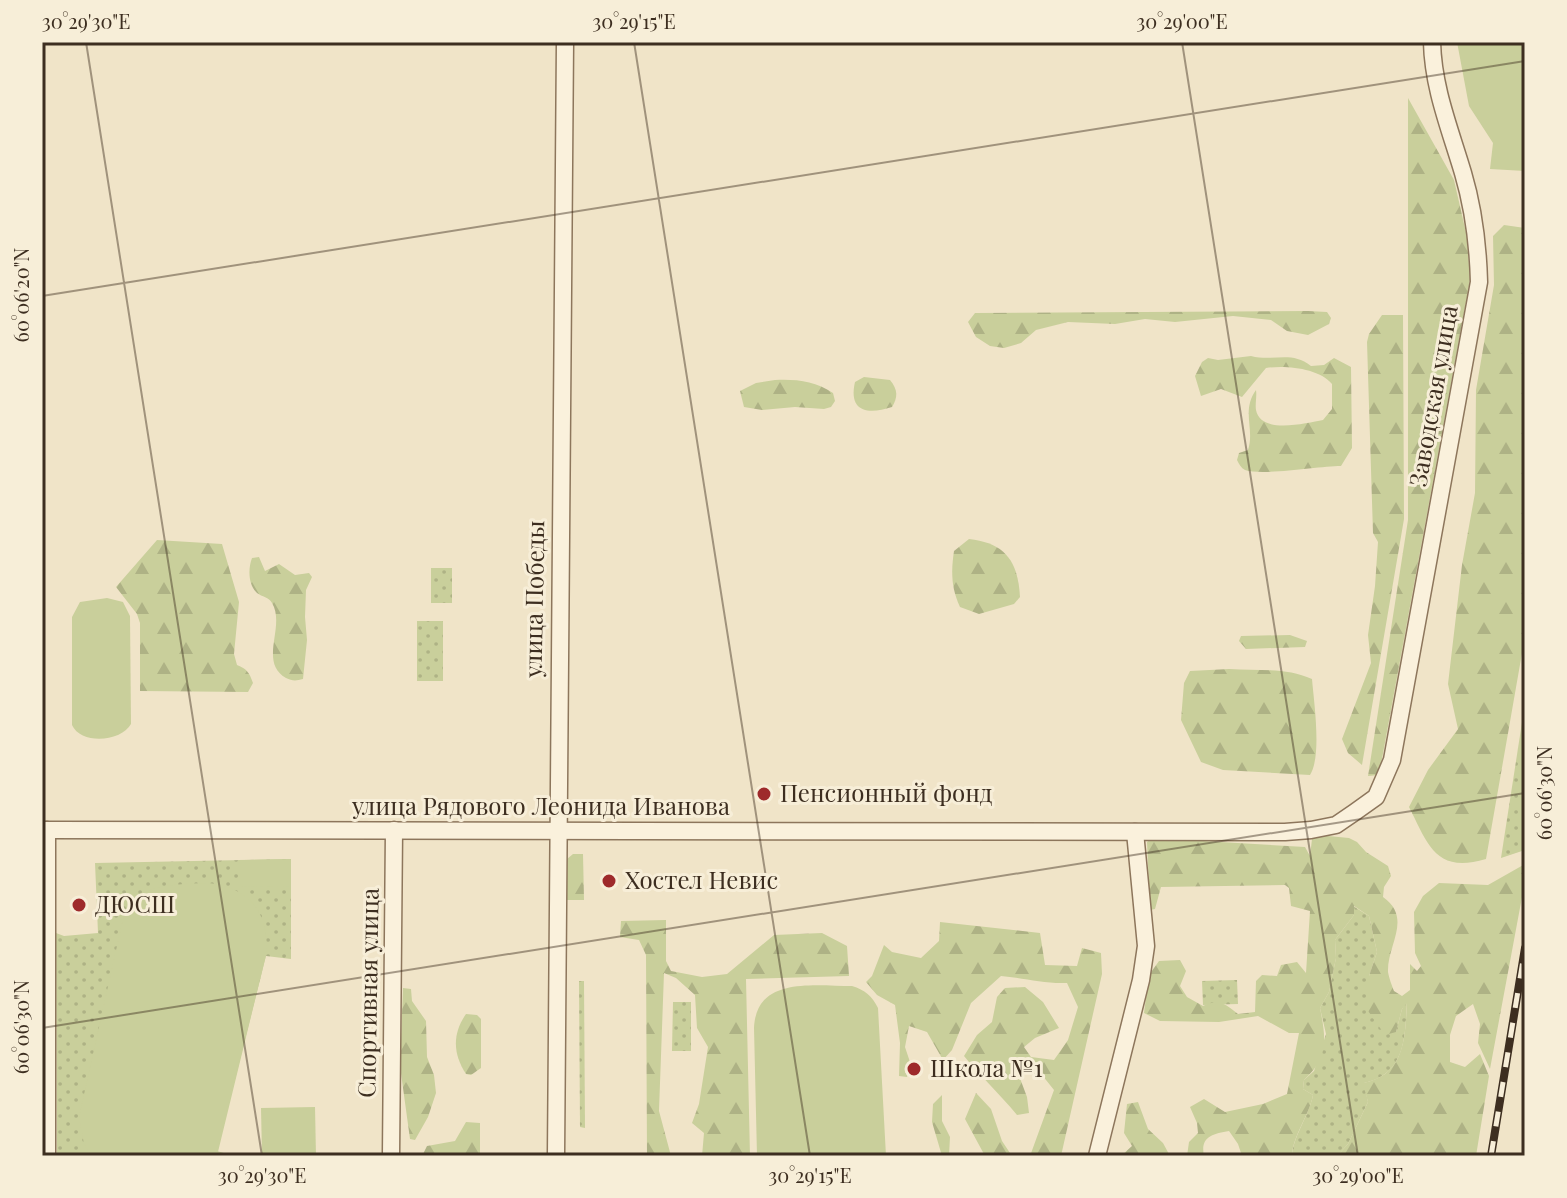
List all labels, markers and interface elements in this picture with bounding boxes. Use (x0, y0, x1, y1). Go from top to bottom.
text: 30°29'30"E (42, 7, 130, 34)
text: 30°29'15"E (592, 7, 676, 34)
text: 30°29'00"E (1136, 7, 1228, 34)
text: 60°06'20"N (7, 248, 34, 342)
street label: Заводская улица (1400, 302, 1464, 489)
street label: улица Победы (516, 520, 550, 679)
text: 60°06'30"N (1530, 746, 1557, 840)
place label: Пенсионный фонд (780, 776, 993, 808)
marker: Пенсионный фонд (755, 785, 773, 803)
street label: улица Рядового Леонида Иванова (351, 789, 730, 821)
place label: Хостел Невис (625, 863, 778, 895)
marker: Хостел Невис (600, 872, 618, 890)
place label: ДЮСШ (95, 887, 175, 919)
street label: Спортивная улица (349, 888, 385, 1098)
marker: ДЮСШ (70, 896, 88, 914)
text: 60°06'30"N (7, 980, 34, 1074)
place label: Школа №1 (930, 1051, 1043, 1083)
marker: Школа №1 (905, 1060, 923, 1078)
text: 30°29'30"E (218, 1161, 306, 1188)
text: 30°29'15"E (768, 1161, 852, 1188)
text: 30°29'00"E (1312, 1161, 1404, 1188)

